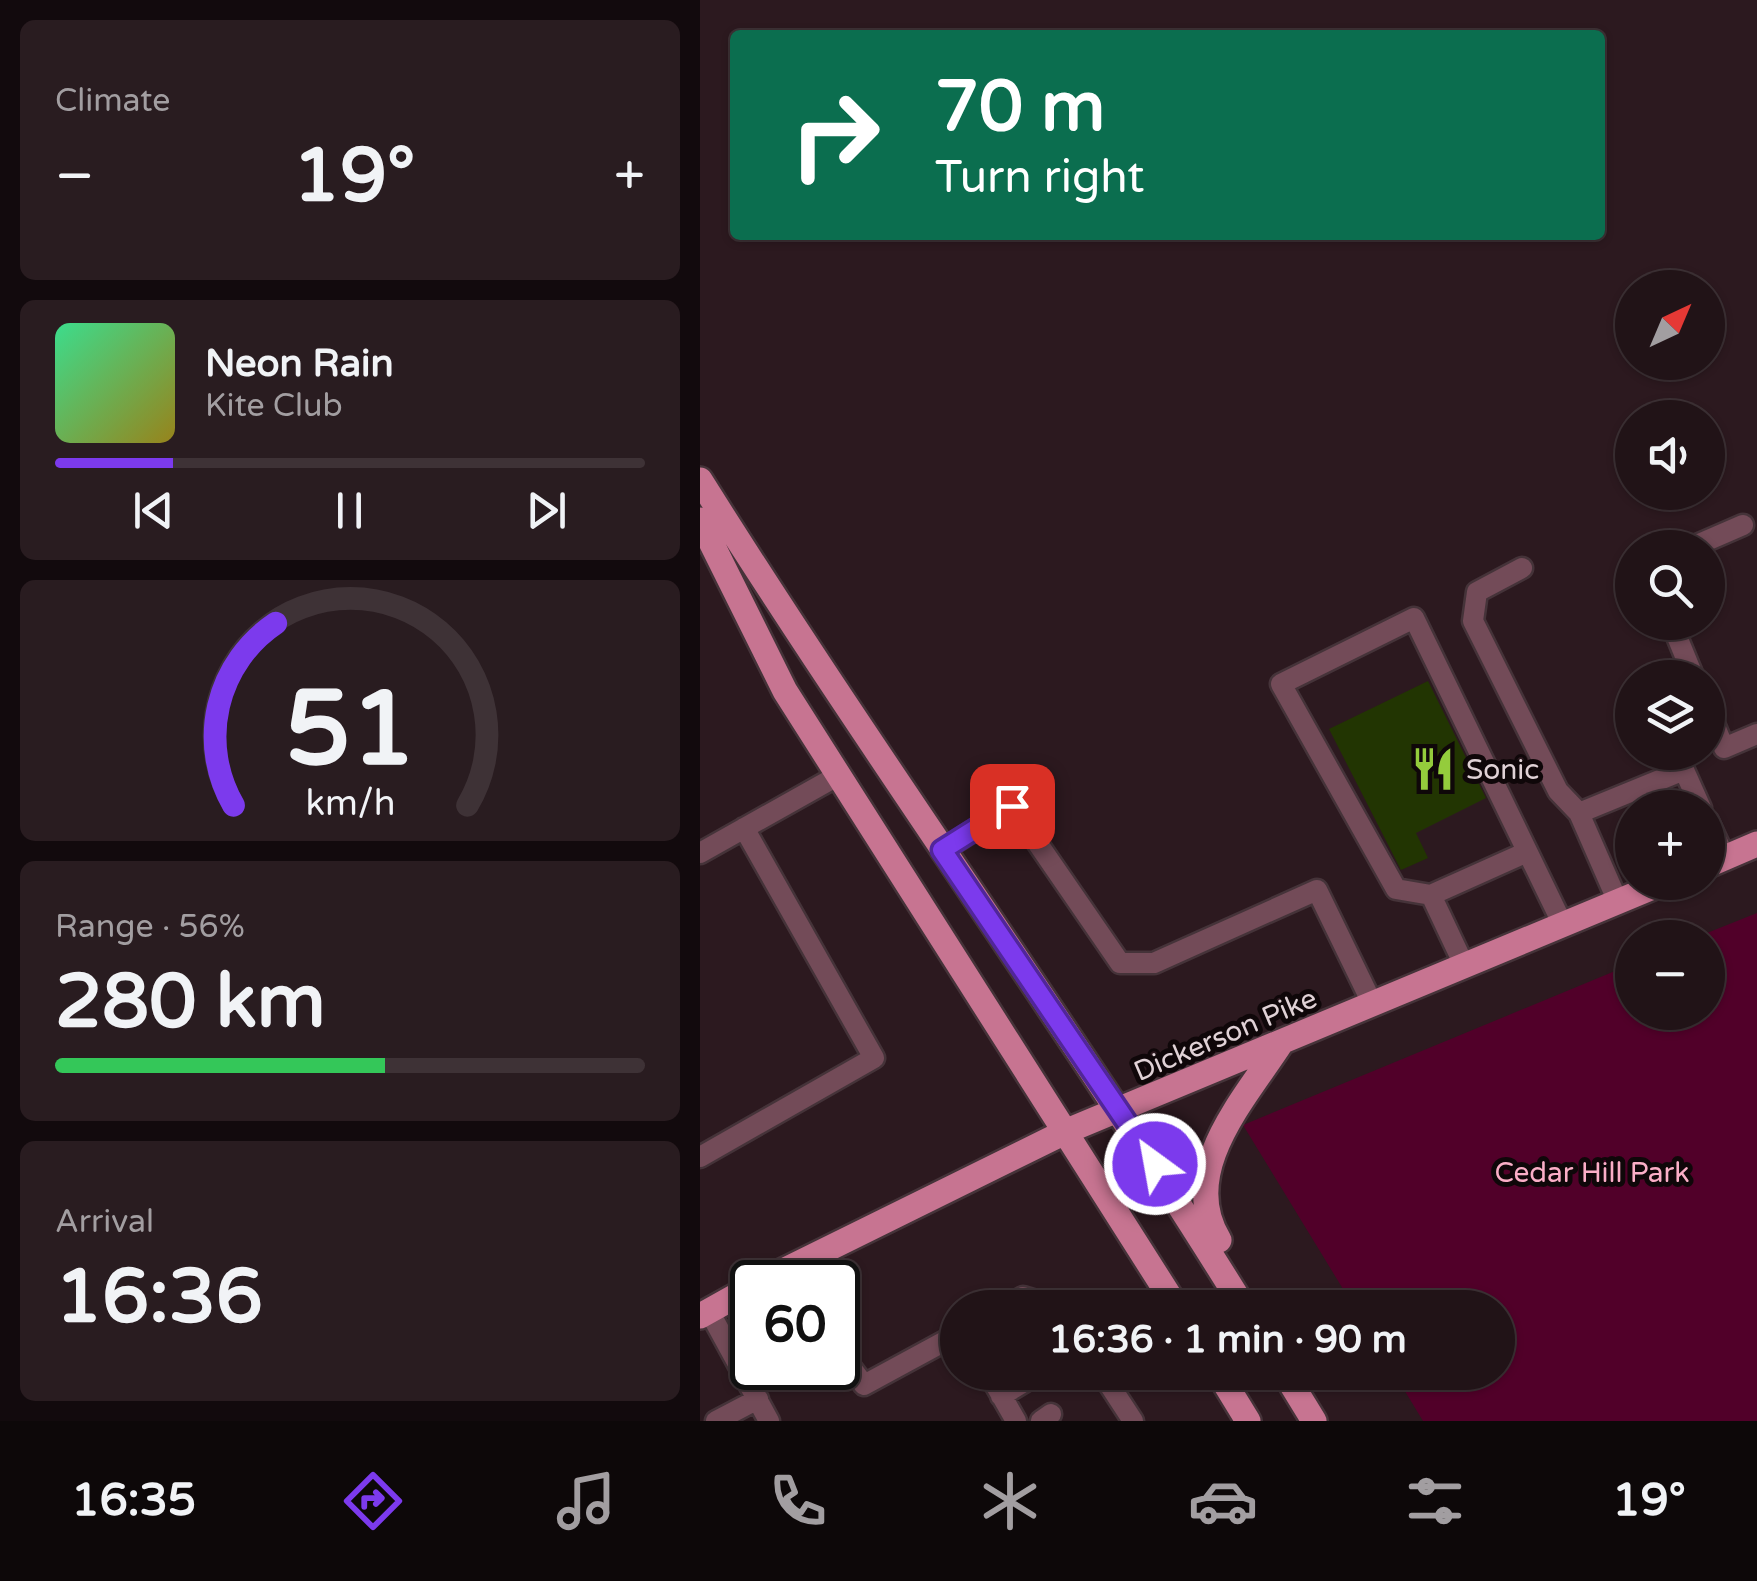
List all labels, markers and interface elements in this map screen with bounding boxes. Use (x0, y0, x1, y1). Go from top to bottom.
text: 70 m (935, 66, 1105, 150)
icon: right (770, 70, 900, 200)
text: Climate (55, 82, 170, 120)
text: 19° (293, 131, 415, 221)
text: − (55, 144, 94, 210)
text: + (614, 144, 645, 210)
text: Turn right (935, 151, 1144, 205)
north arrow (1615, 270, 1725, 380)
map controls (1615, 270, 1725, 1030)
text: Neon Rain (205, 341, 394, 387)
text: Kite Club (205, 387, 343, 425)
button: sound (1615, 400, 1725, 510)
icon: previous (126, 483, 181, 538)
icon: pause (322, 483, 377, 538)
icon: next (519, 483, 574, 538)
button: search (1615, 530, 1725, 640)
button: layers (1615, 660, 1725, 770)
text: 51 (285, 668, 415, 793)
restaurant icon: Sonic (1409, 745, 1457, 793)
place label: Sonic (1466, 753, 1539, 787)
pin (970, 764, 1055, 849)
icon: arrive (985, 779, 1040, 834)
text: km/h (305, 782, 395, 825)
button: + (1615, 790, 1725, 900)
text: Range · 56% (55, 908, 245, 946)
button: − (1615, 920, 1725, 1030)
text: 280 km (55, 957, 326, 1047)
street label: Dickerson Pike (1129, 981, 1322, 1089)
position arrow (1103, 1112, 1207, 1216)
park label: Cedar Hill Park (1494, 1156, 1690, 1190)
text: Arrival (55, 1203, 154, 1241)
text: 16:36 (55, 1252, 263, 1342)
speed limit sign: 60 (730, 1260, 860, 1390)
text: 16:36 · 1 min · 90 m (1048, 1317, 1407, 1363)
icon: directions (338, 1466, 408, 1536)
icon: music (551, 1466, 621, 1536)
icon: phone (763, 1466, 833, 1536)
icon: climate (975, 1466, 1045, 1536)
icon: car (1188, 1466, 1258, 1536)
icon: filters (1400, 1466, 1470, 1536)
text: 16:35 (71, 1474, 196, 1528)
text: 19° (1612, 1474, 1686, 1528)

